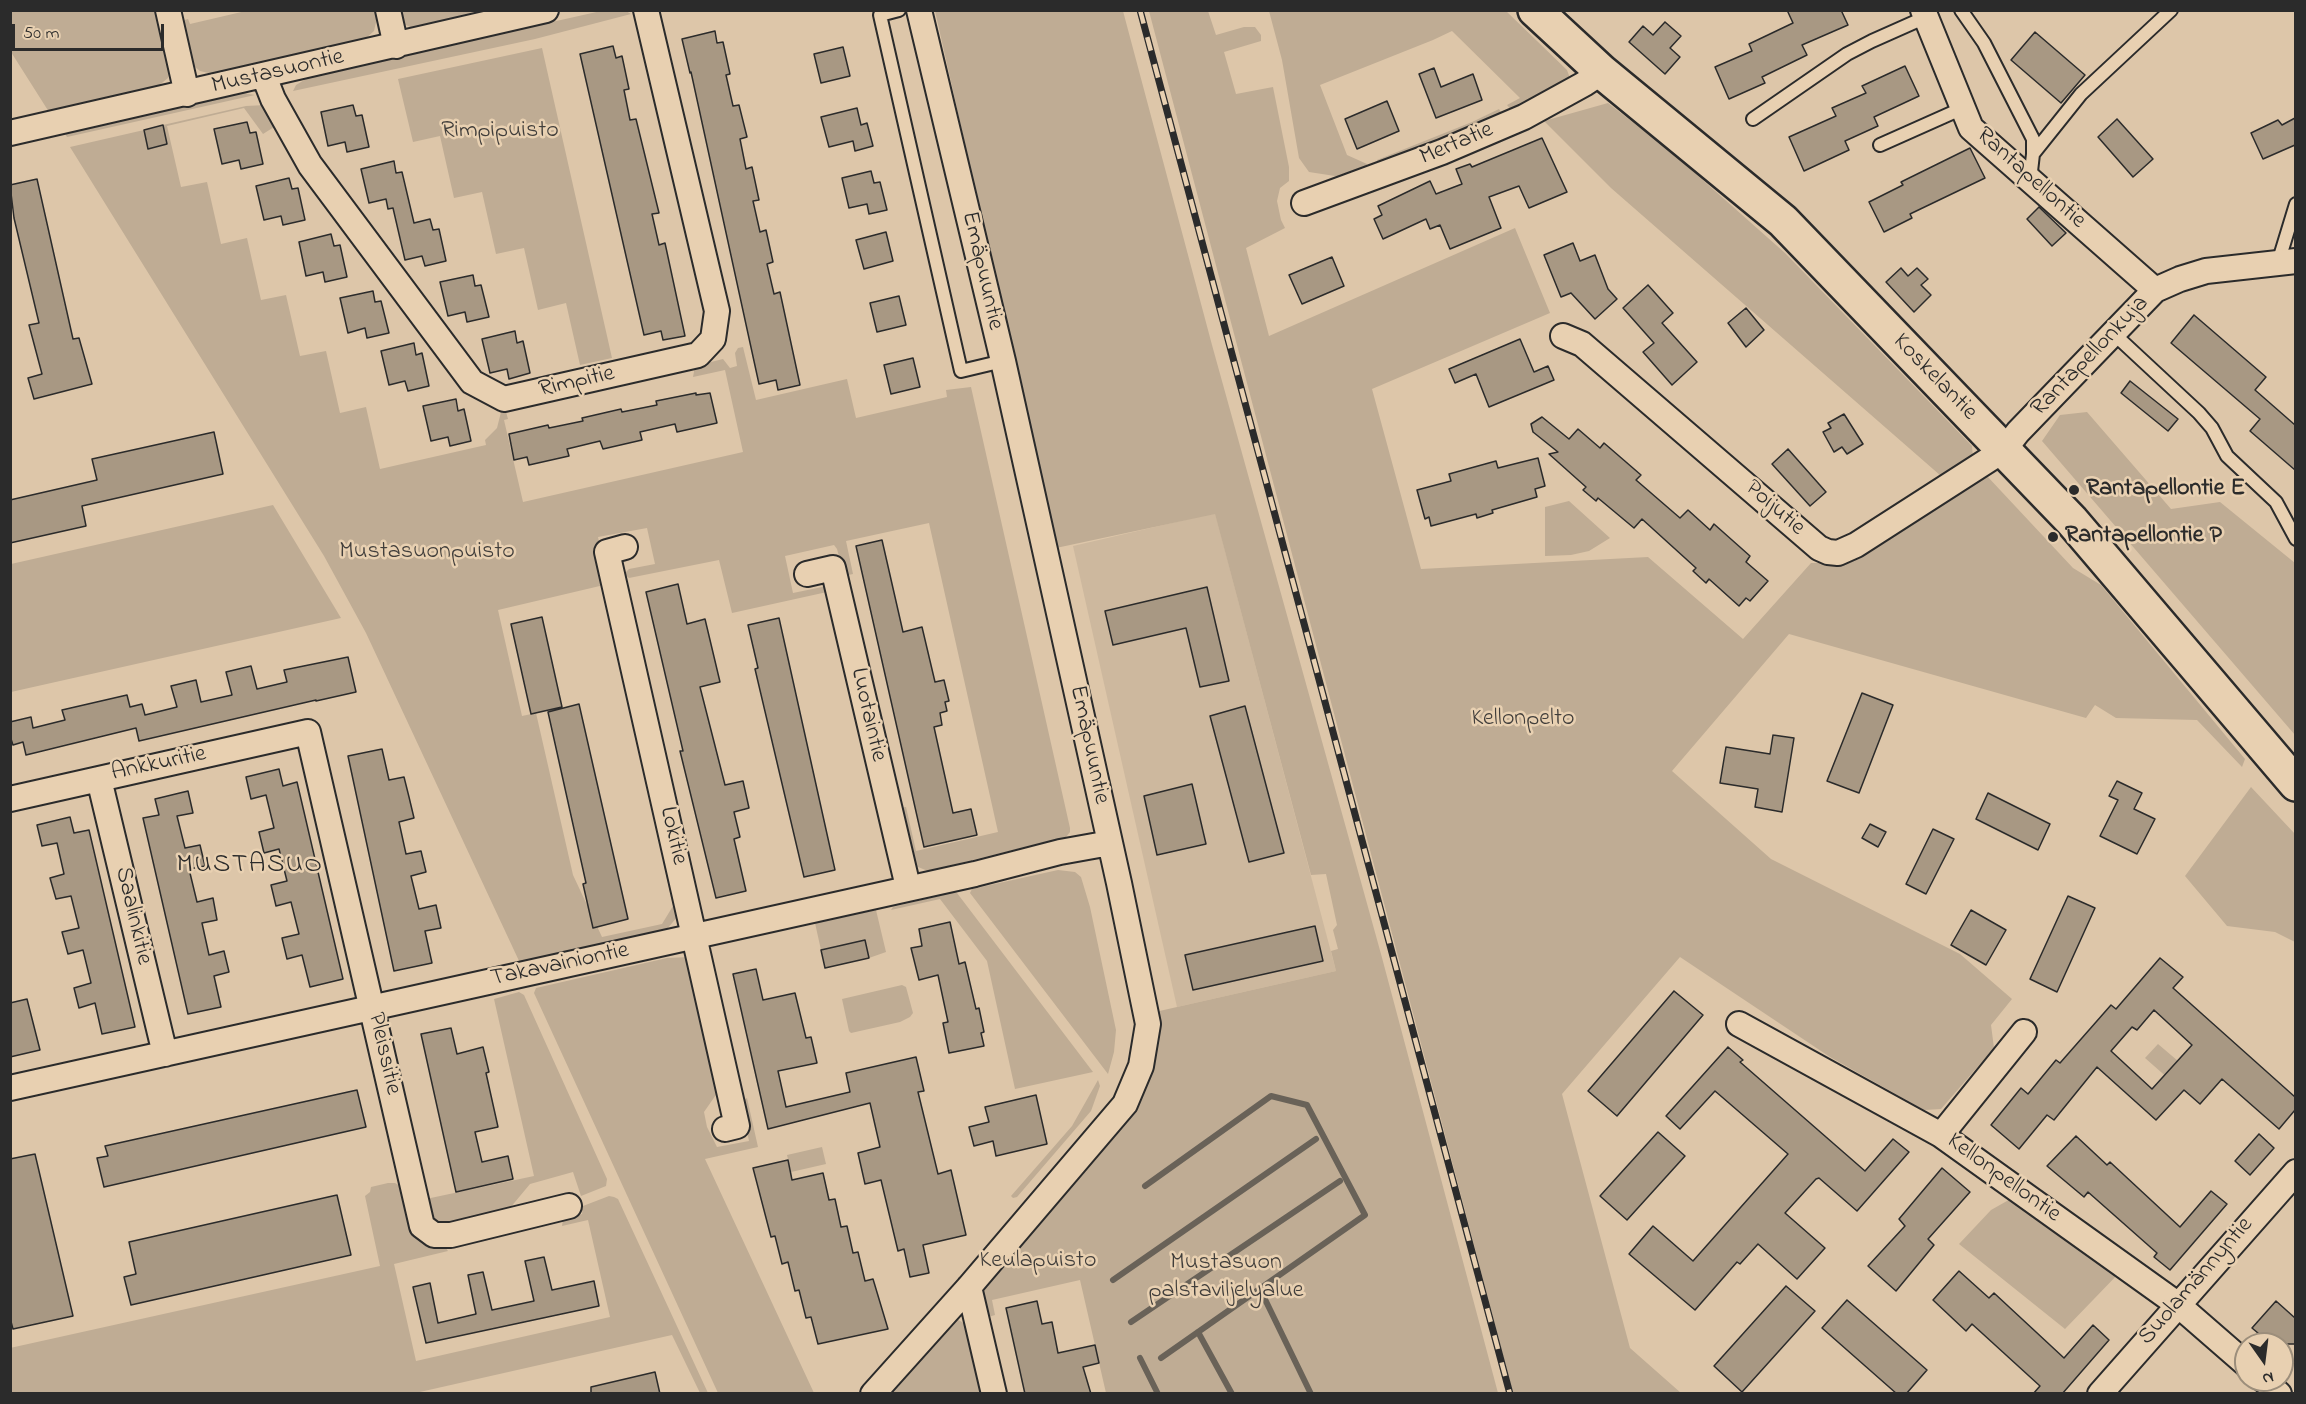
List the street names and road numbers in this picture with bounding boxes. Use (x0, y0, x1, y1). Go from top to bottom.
street label: Mustasuontie (209, 44, 347, 102)
street label: Mertatie (1416, 117, 1498, 173)
street label: Rantapellontie (1969, 122, 2091, 236)
street label: Emäpuuntie (953, 209, 1009, 333)
street label: Rantapellonkuja (2026, 290, 2156, 424)
street label: Koskelantie (1886, 329, 1982, 427)
street label: Rimpitie (536, 360, 618, 406)
street label: Poijutie (1738, 475, 1810, 543)
street label: Luotaintie (842, 665, 892, 765)
street label: Emäpuuntie (1061, 683, 1115, 807)
street label: Ankkuritie (109, 741, 209, 789)
street label: Lokitie (651, 804, 693, 868)
street label: Saalinkitie (107, 864, 157, 968)
street label: Takavainiontie (488, 937, 632, 995)
street label: Pleissitie (360, 1010, 406, 1098)
street label: Kellonpellontie (1940, 1128, 2066, 1230)
street label: Suolamännyntie (2133, 1212, 2261, 1352)

